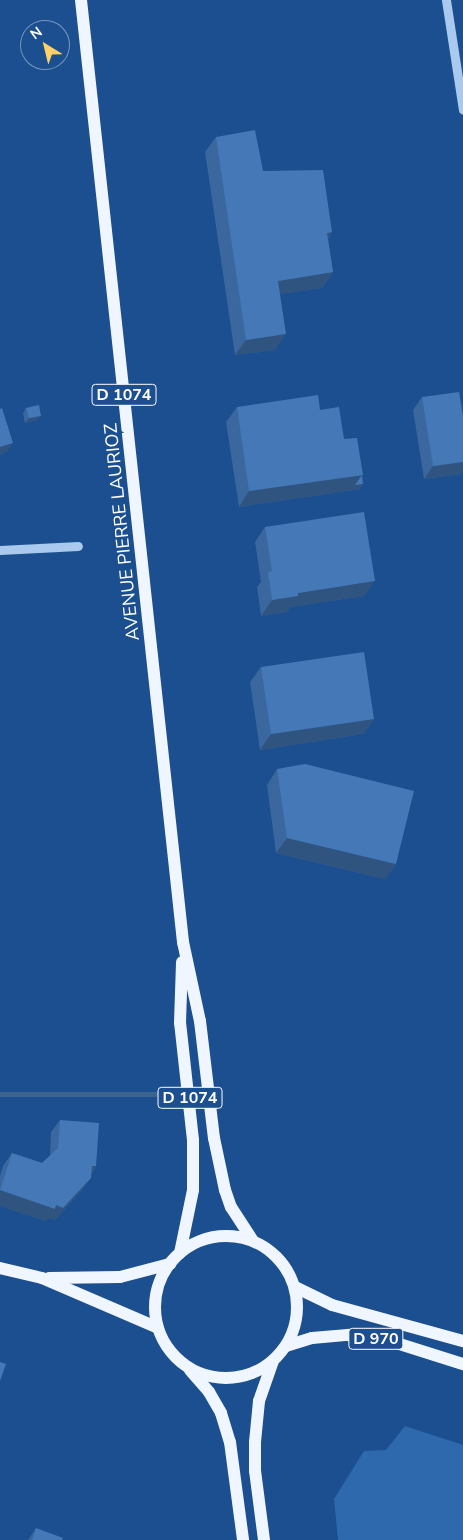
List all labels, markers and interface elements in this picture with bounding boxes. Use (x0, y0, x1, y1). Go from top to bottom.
north arrow (20, 20, 70, 70)
text: N (27, 23, 46, 44)
road number: D 1074 (92, 382, 156, 408)
street label: AVENUE PIERRE LAURIOZ (100, 422, 144, 642)
road number: D 1074 (158, 1084, 222, 1112)
road number: D 970 (347, 1326, 405, 1352)

